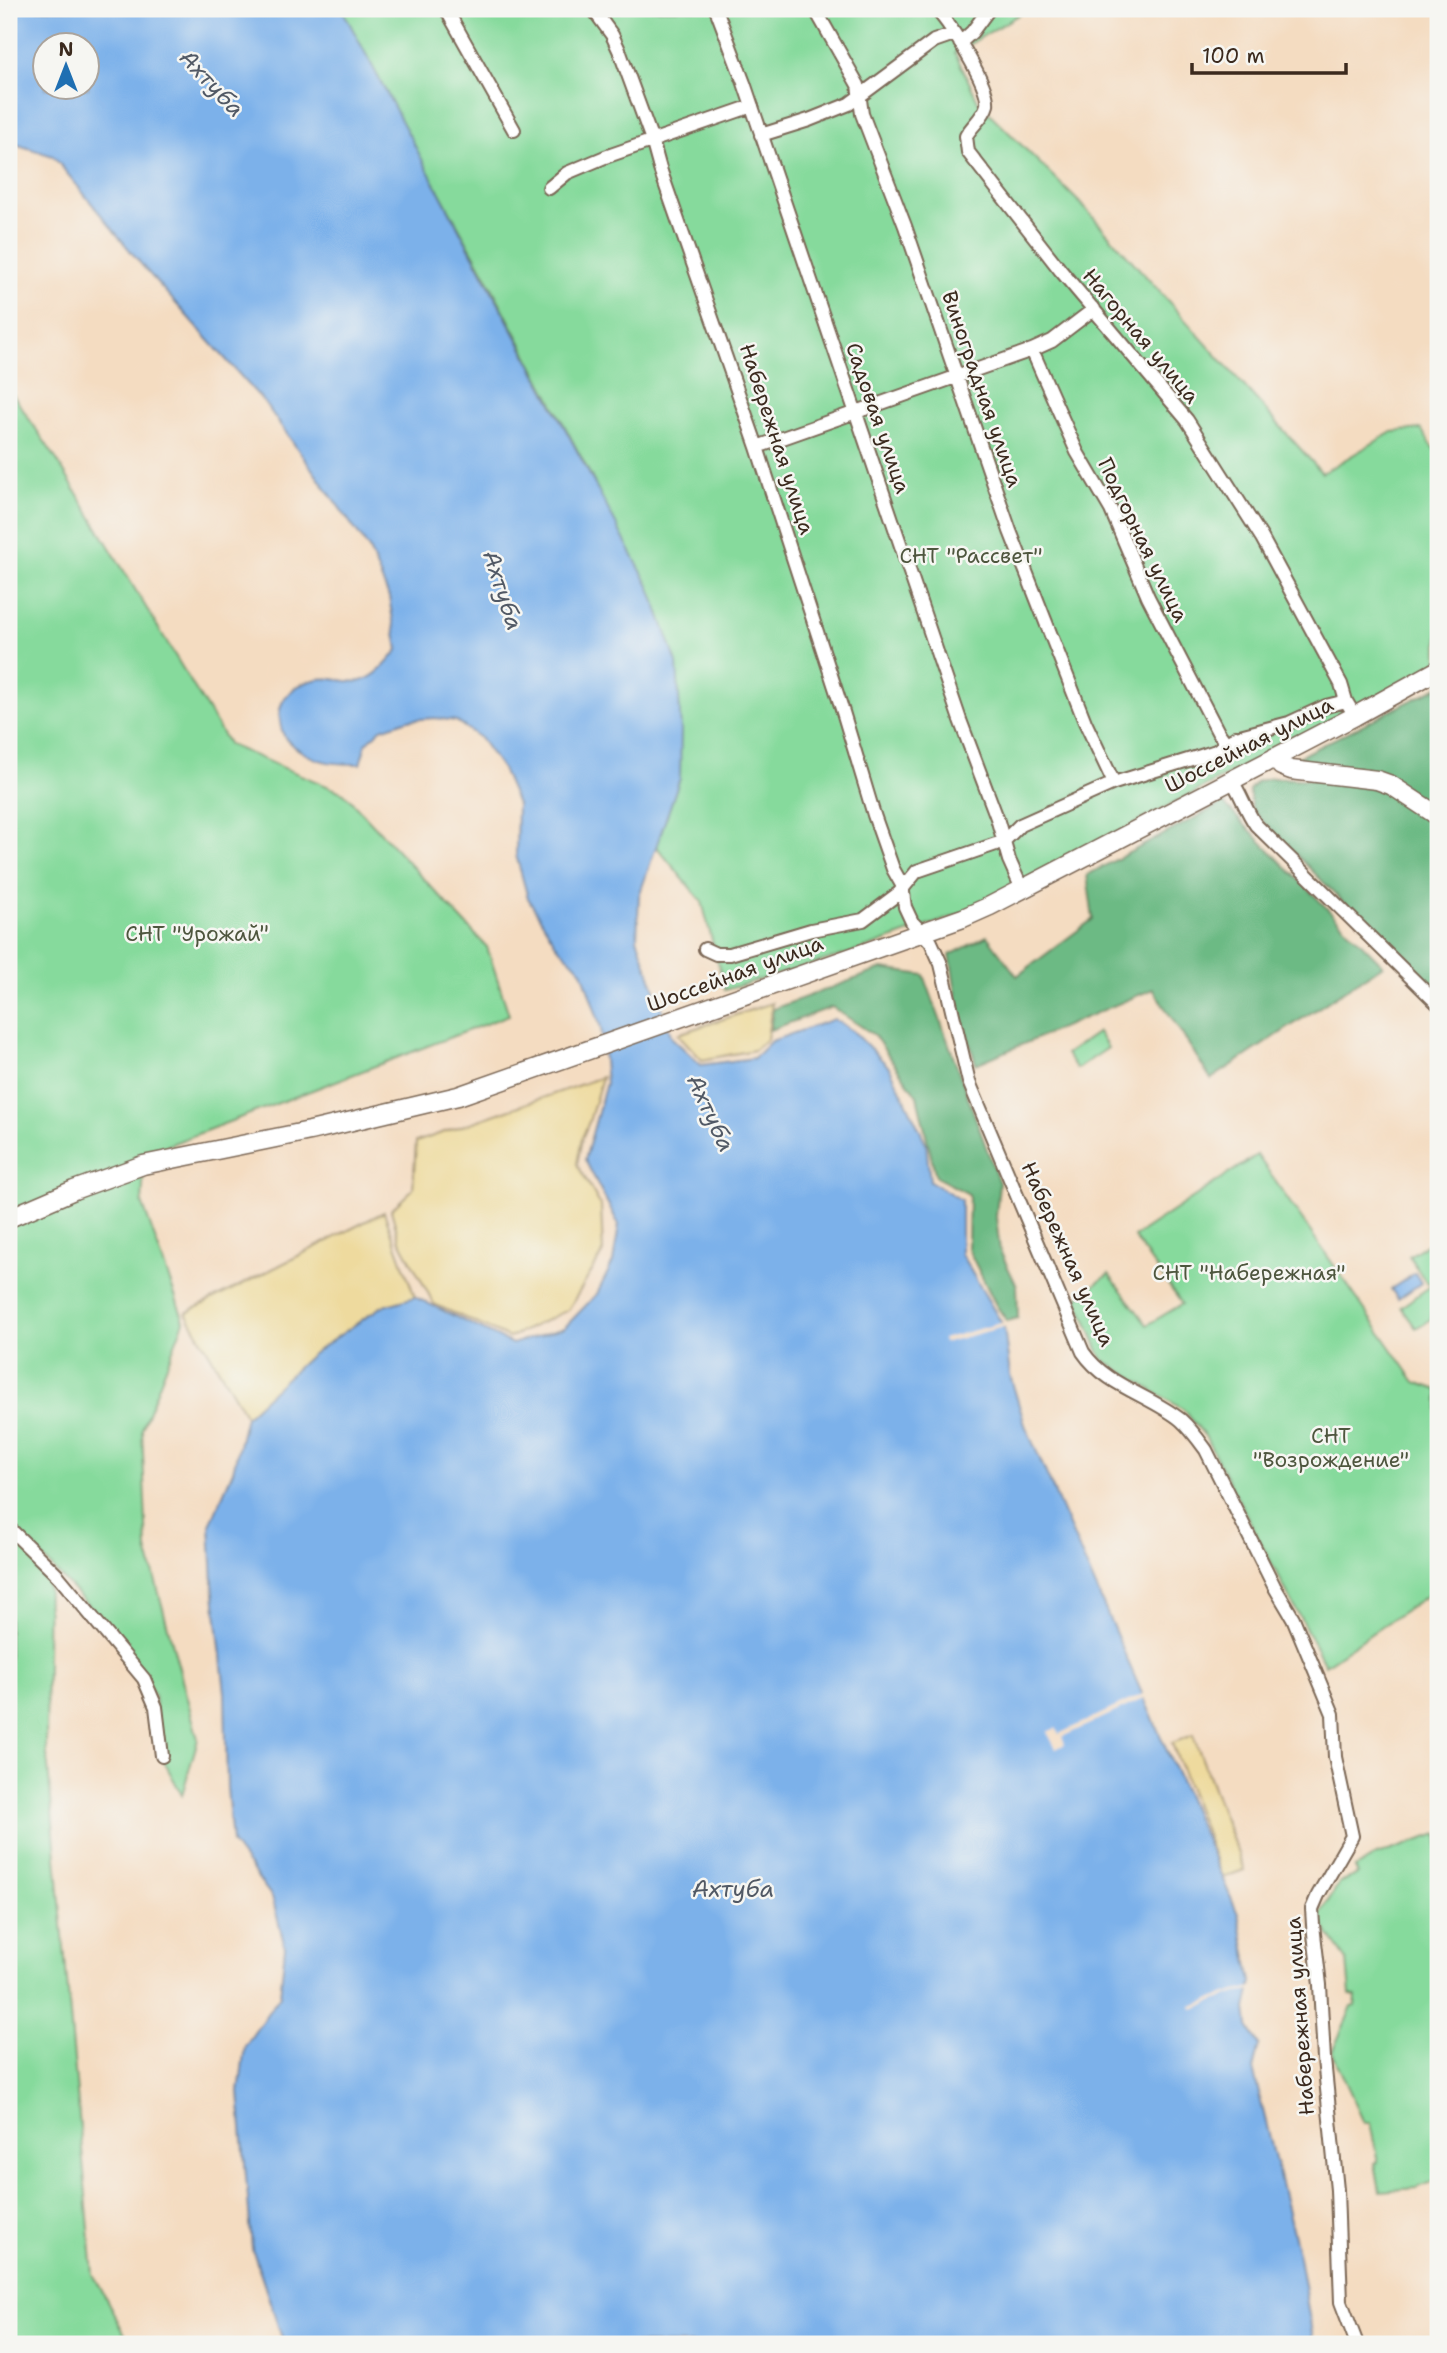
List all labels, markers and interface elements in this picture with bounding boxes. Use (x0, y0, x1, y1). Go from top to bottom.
north arrow (32, 32, 102, 102)
scale bar (1192, 32, 1346, 76)
text: N (58, 37, 74, 62)
text: 100 m (1202, 42, 1265, 70)
water label: Ахтуба (173, 43, 251, 123)
street label: Нагорная улица (1076, 263, 1206, 409)
street label: Виноградная улица (935, 287, 1029, 491)
street label: Садовая улица (839, 339, 917, 497)
street label: Набережная улица (733, 340, 821, 538)
street label: Подгорная улица (1091, 453, 1195, 627)
park label: СНТ "Рассвет" (899, 542, 1043, 570)
water label: Ахтуба (476, 546, 530, 634)
street label: Шоссейная улица (1160, 690, 1338, 800)
park label: СНТ "Урожай" (125, 920, 269, 948)
street label: Шоссейная улица (643, 929, 827, 1019)
water label: Ахтуба (680, 1069, 742, 1157)
street label: Набережная улица (1015, 1157, 1121, 1351)
park label: СНТ "Набережная" (1152, 1259, 1346, 1287)
park label: СНТ "Возрождение" (1253, 1422, 1409, 1474)
water label: Ахтуба (692, 1874, 774, 1904)
street label: Набережная улица (1279, 1916, 1321, 2116)

